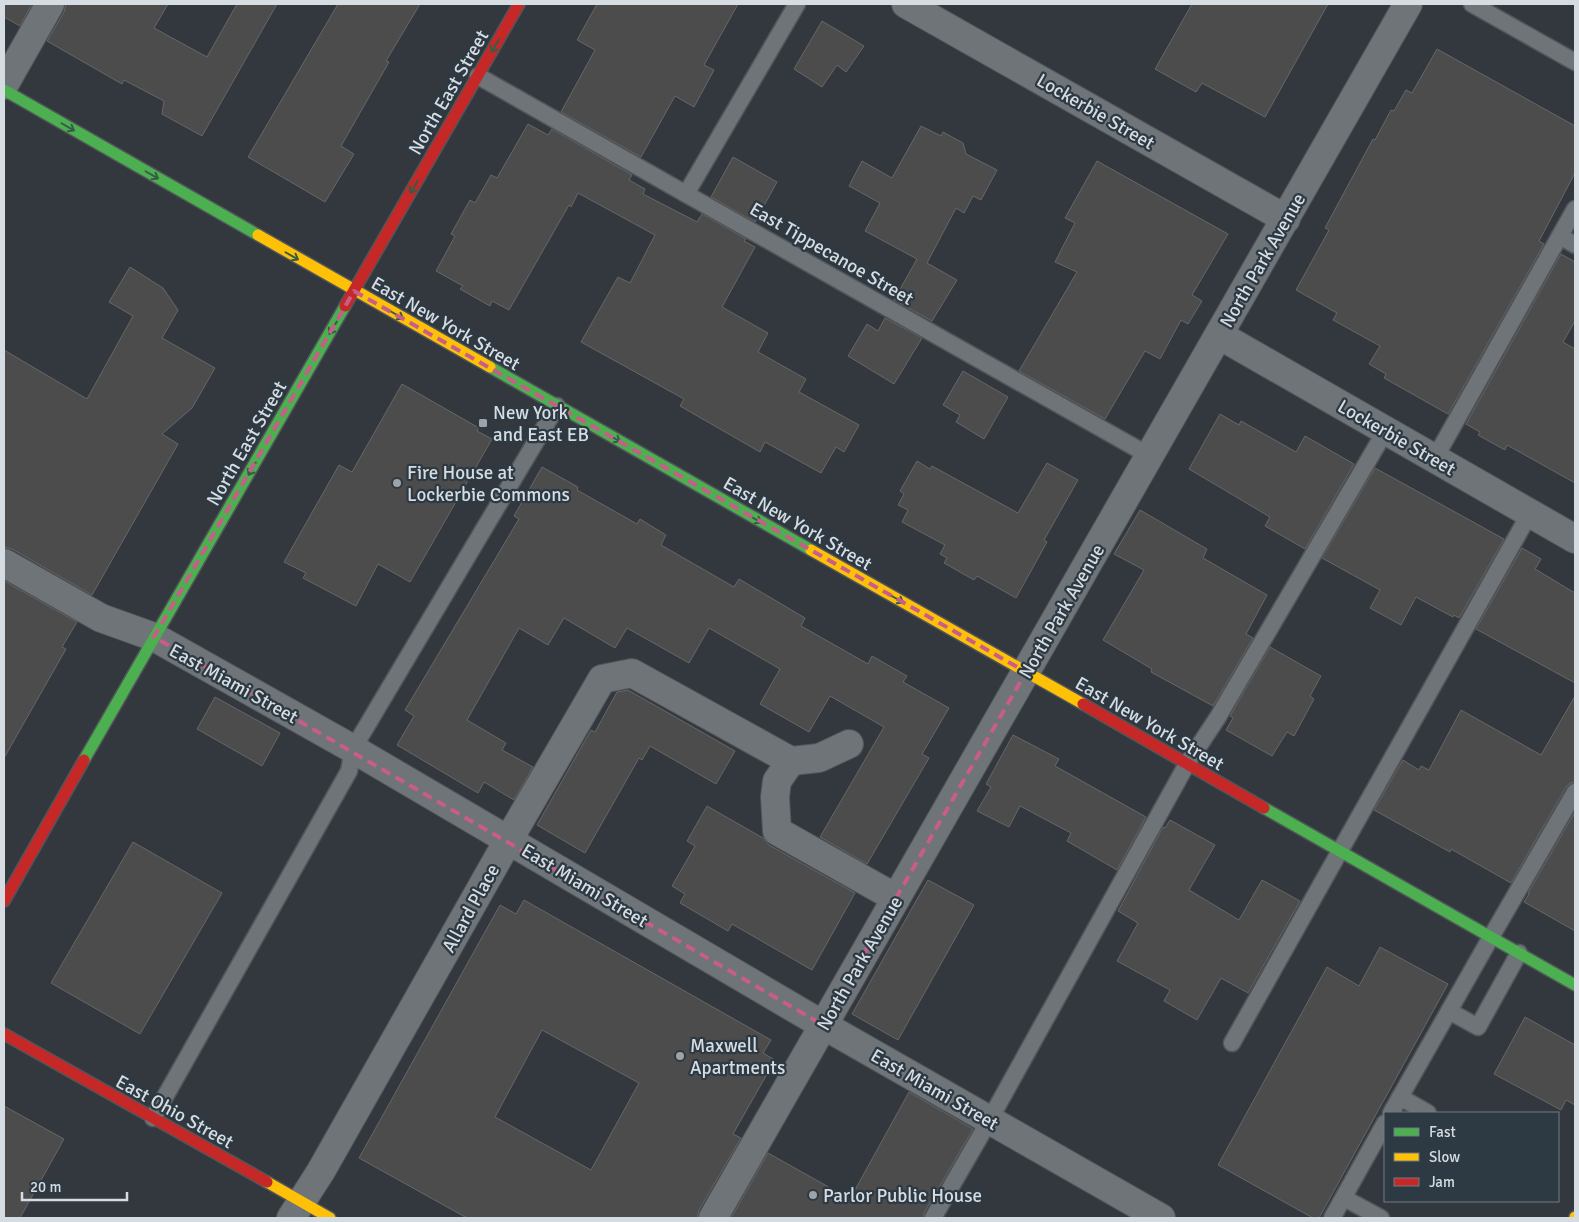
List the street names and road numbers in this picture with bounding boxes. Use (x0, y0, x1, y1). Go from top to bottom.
street label: North East Street (403, 25, 494, 159)
street label: Lockerbie Street (1032, 68, 1159, 156)
street label: North Park Avenue (1215, 189, 1311, 332)
street label: East Tippecanoe Street (745, 197, 918, 311)
street label: East New York Street (367, 271, 525, 376)
street label: North East Street (201, 376, 292, 510)
street label: Lockerbie Street (1333, 394, 1460, 482)
street label: East New York Street (719, 471, 877, 576)
street label: North Park Avenue (1014, 540, 1110, 683)
street label: East Miami Street (165, 639, 302, 729)
street label: East New York Street (1071, 671, 1229, 776)
street label: East Miami Street (517, 839, 652, 933)
street label: Allard Place (437, 860, 505, 957)
street label: North Park Avenue (812, 892, 908, 1035)
street label: East Miami Street (866, 1044, 1003, 1136)
street label: East Ohio Street (111, 1070, 238, 1154)

